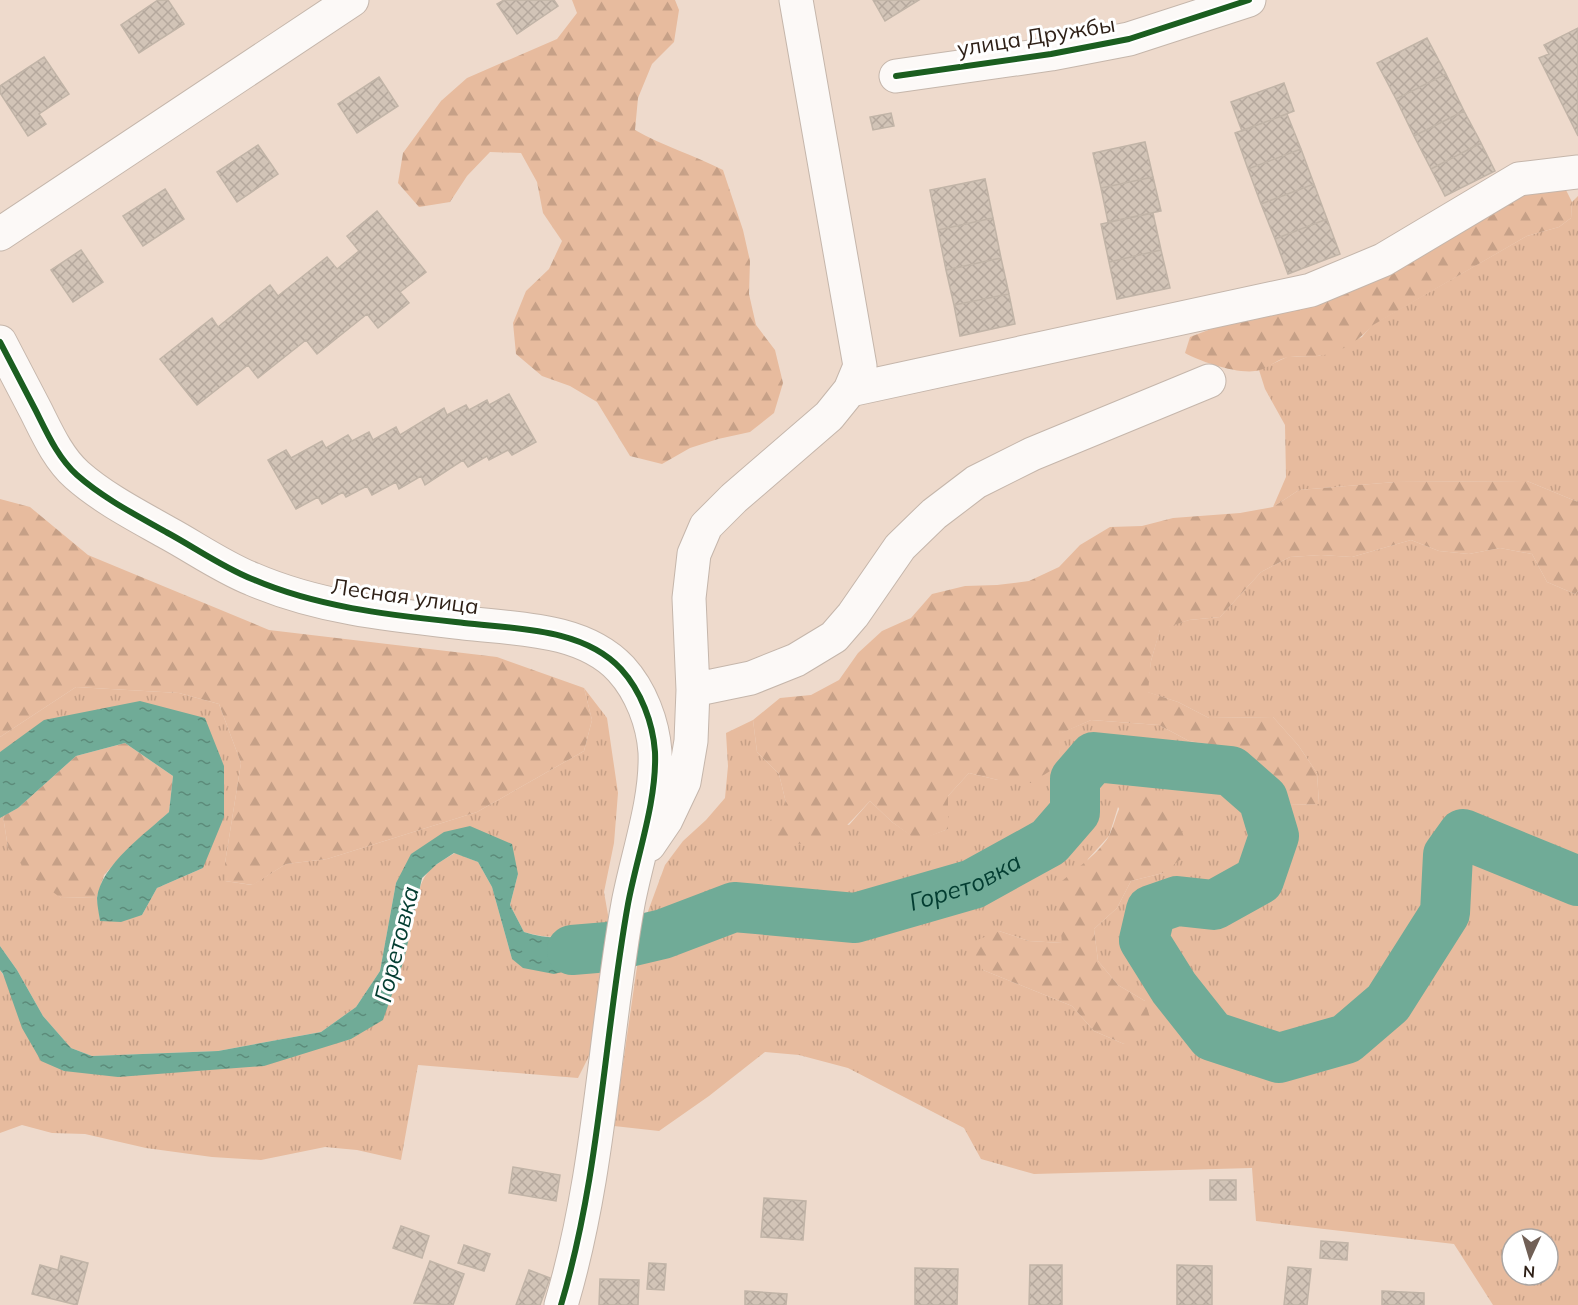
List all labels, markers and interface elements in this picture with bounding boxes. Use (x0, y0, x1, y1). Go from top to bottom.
street label: улица Дружбы (955, 10, 1117, 62)
street label: Лесная улица (329, 572, 481, 620)
water label: Горетовка (905, 846, 1026, 917)
water label: Горетовка (367, 883, 425, 1005)
north arrow (1500, 1227, 1560, 1287)
text: N (1522, 1262, 1536, 1282)

